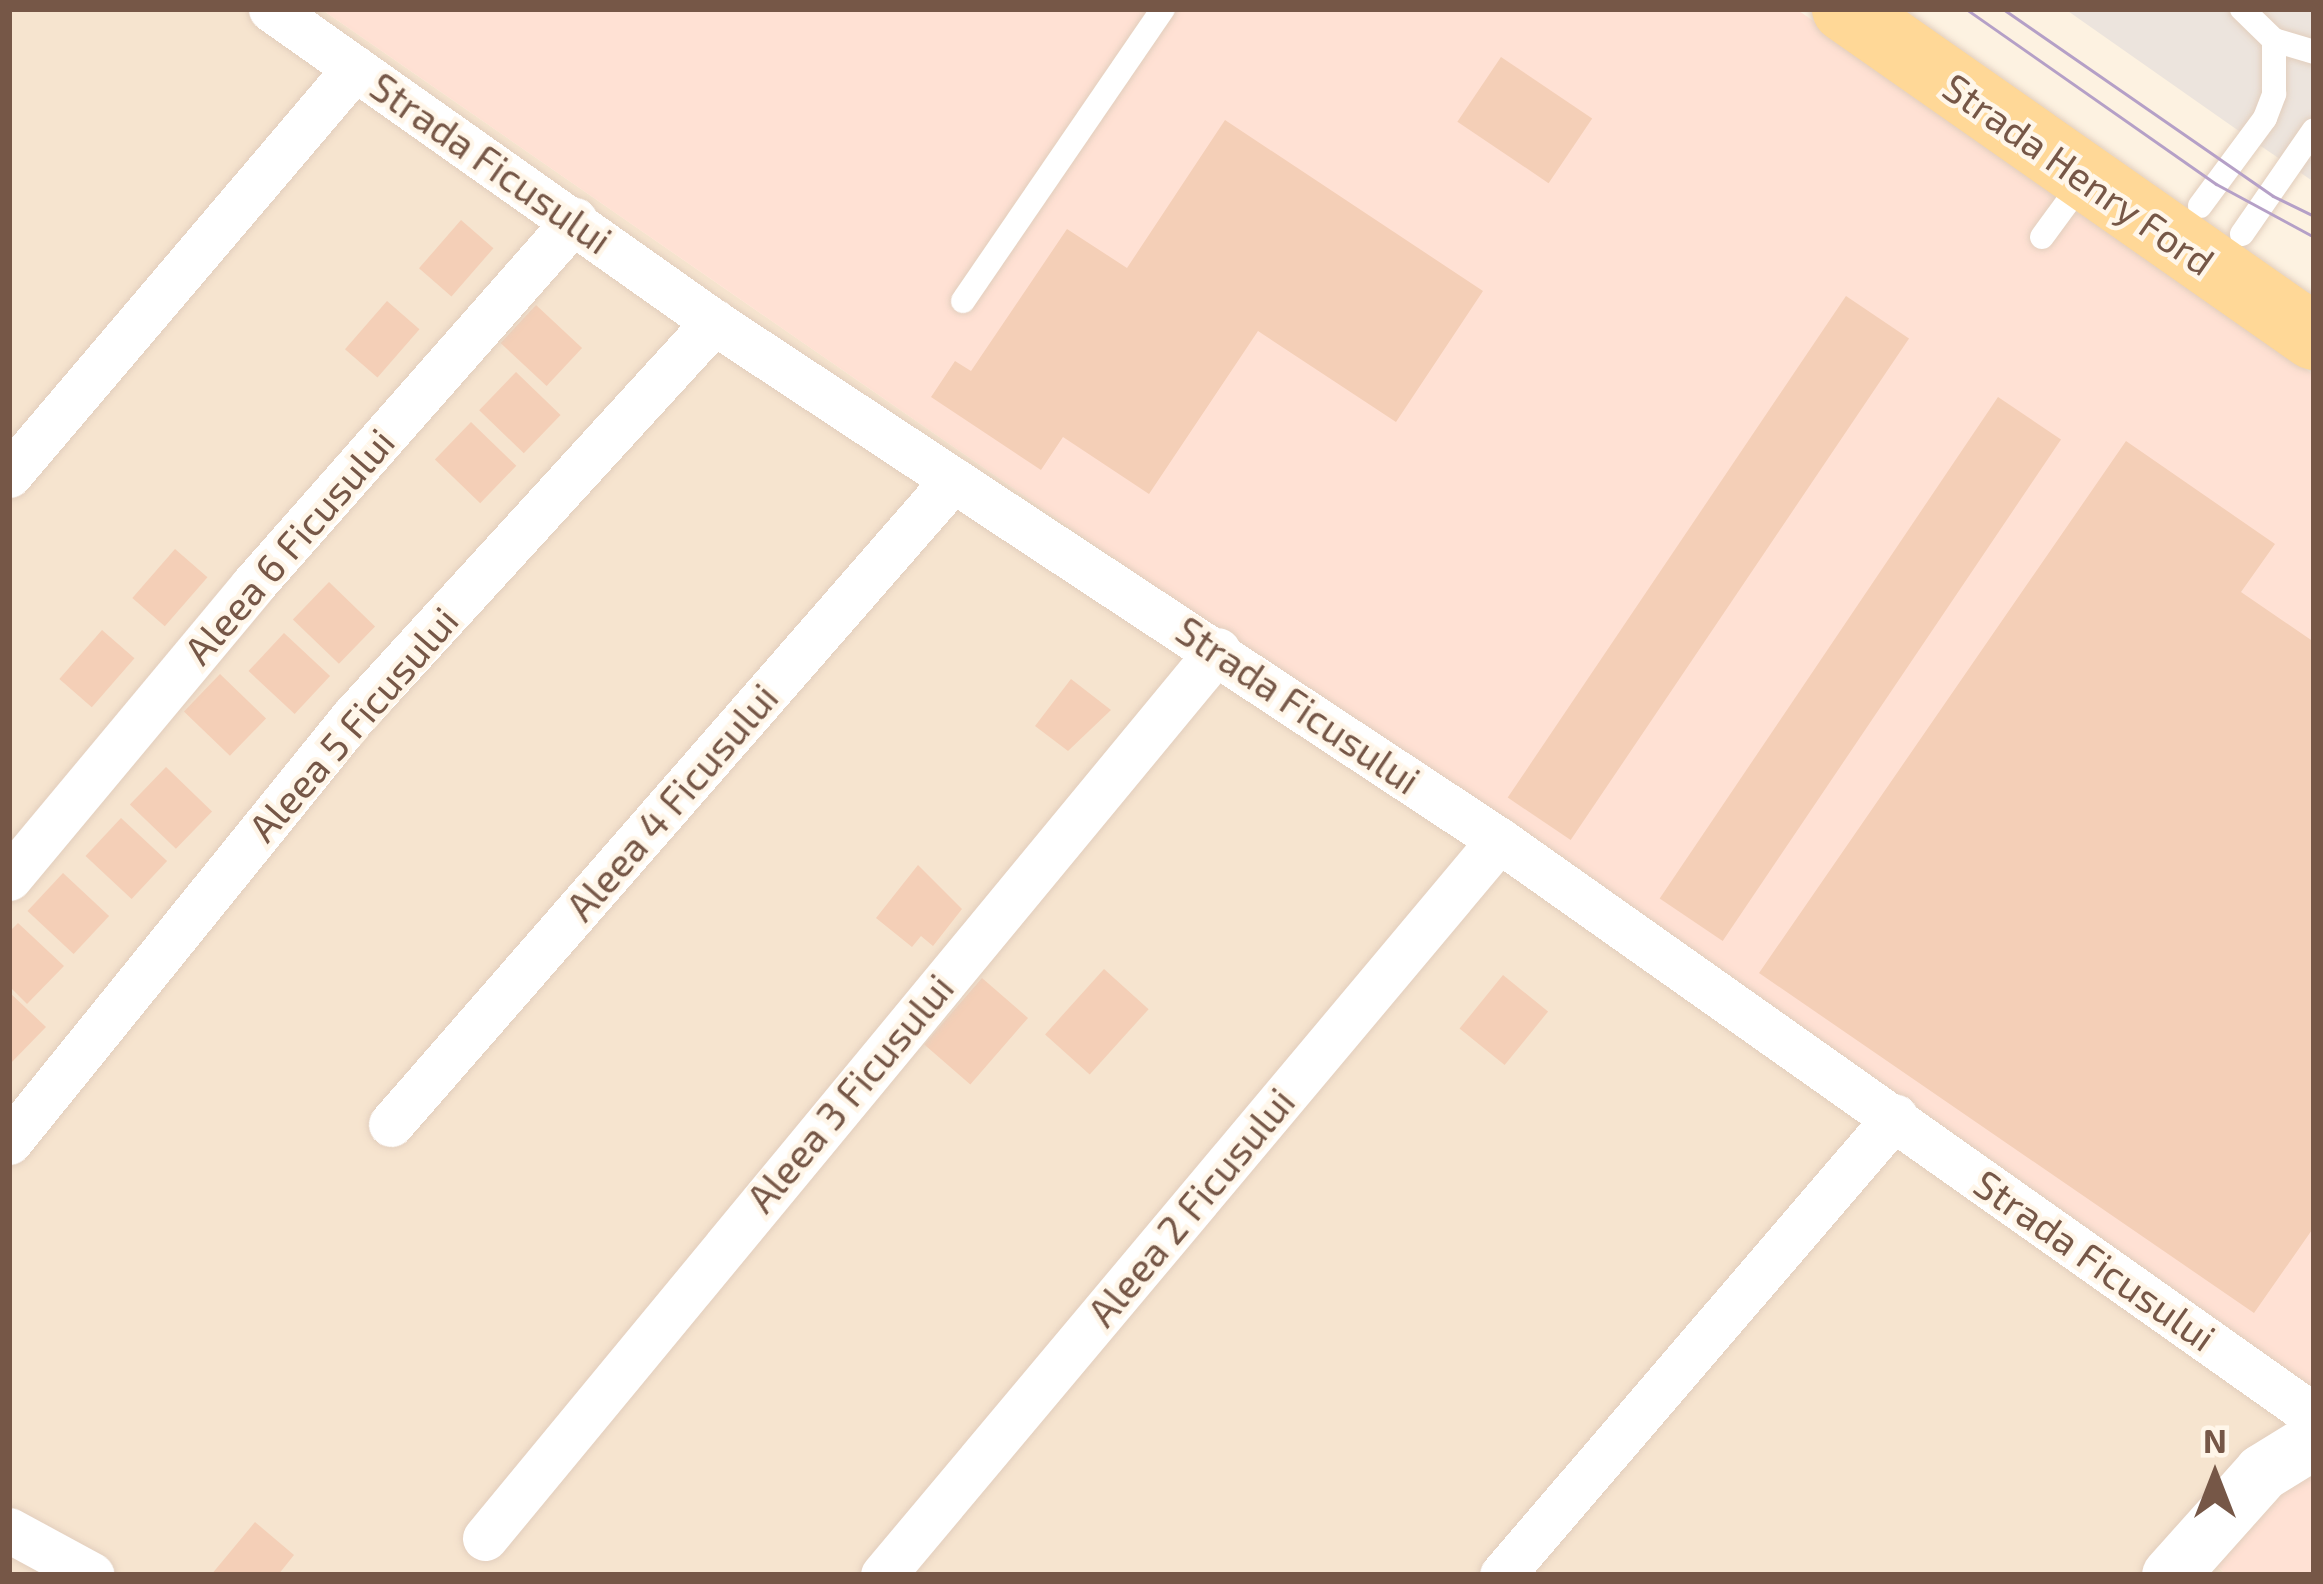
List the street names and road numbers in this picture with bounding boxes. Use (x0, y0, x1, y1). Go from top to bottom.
street label: Strada Ficusului (361, 63, 621, 263)
street label: Strada Henry Ford (1934, 63, 2224, 285)
street label: Aleea 6 Ficusului (174, 419, 404, 673)
street label: Aleea 5 Ficusului (239, 597, 467, 851)
street label: Strada Ficusului (1167, 606, 1429, 804)
street label: Aleea 4 Ficusului (557, 674, 787, 930)
street label: Aleea 3 Ficusului (737, 965, 963, 1221)
street label: Aleea 2 Ficusului (1078, 1079, 1304, 1335)
street label: Strada Ficusului (1965, 1160, 2225, 1360)

